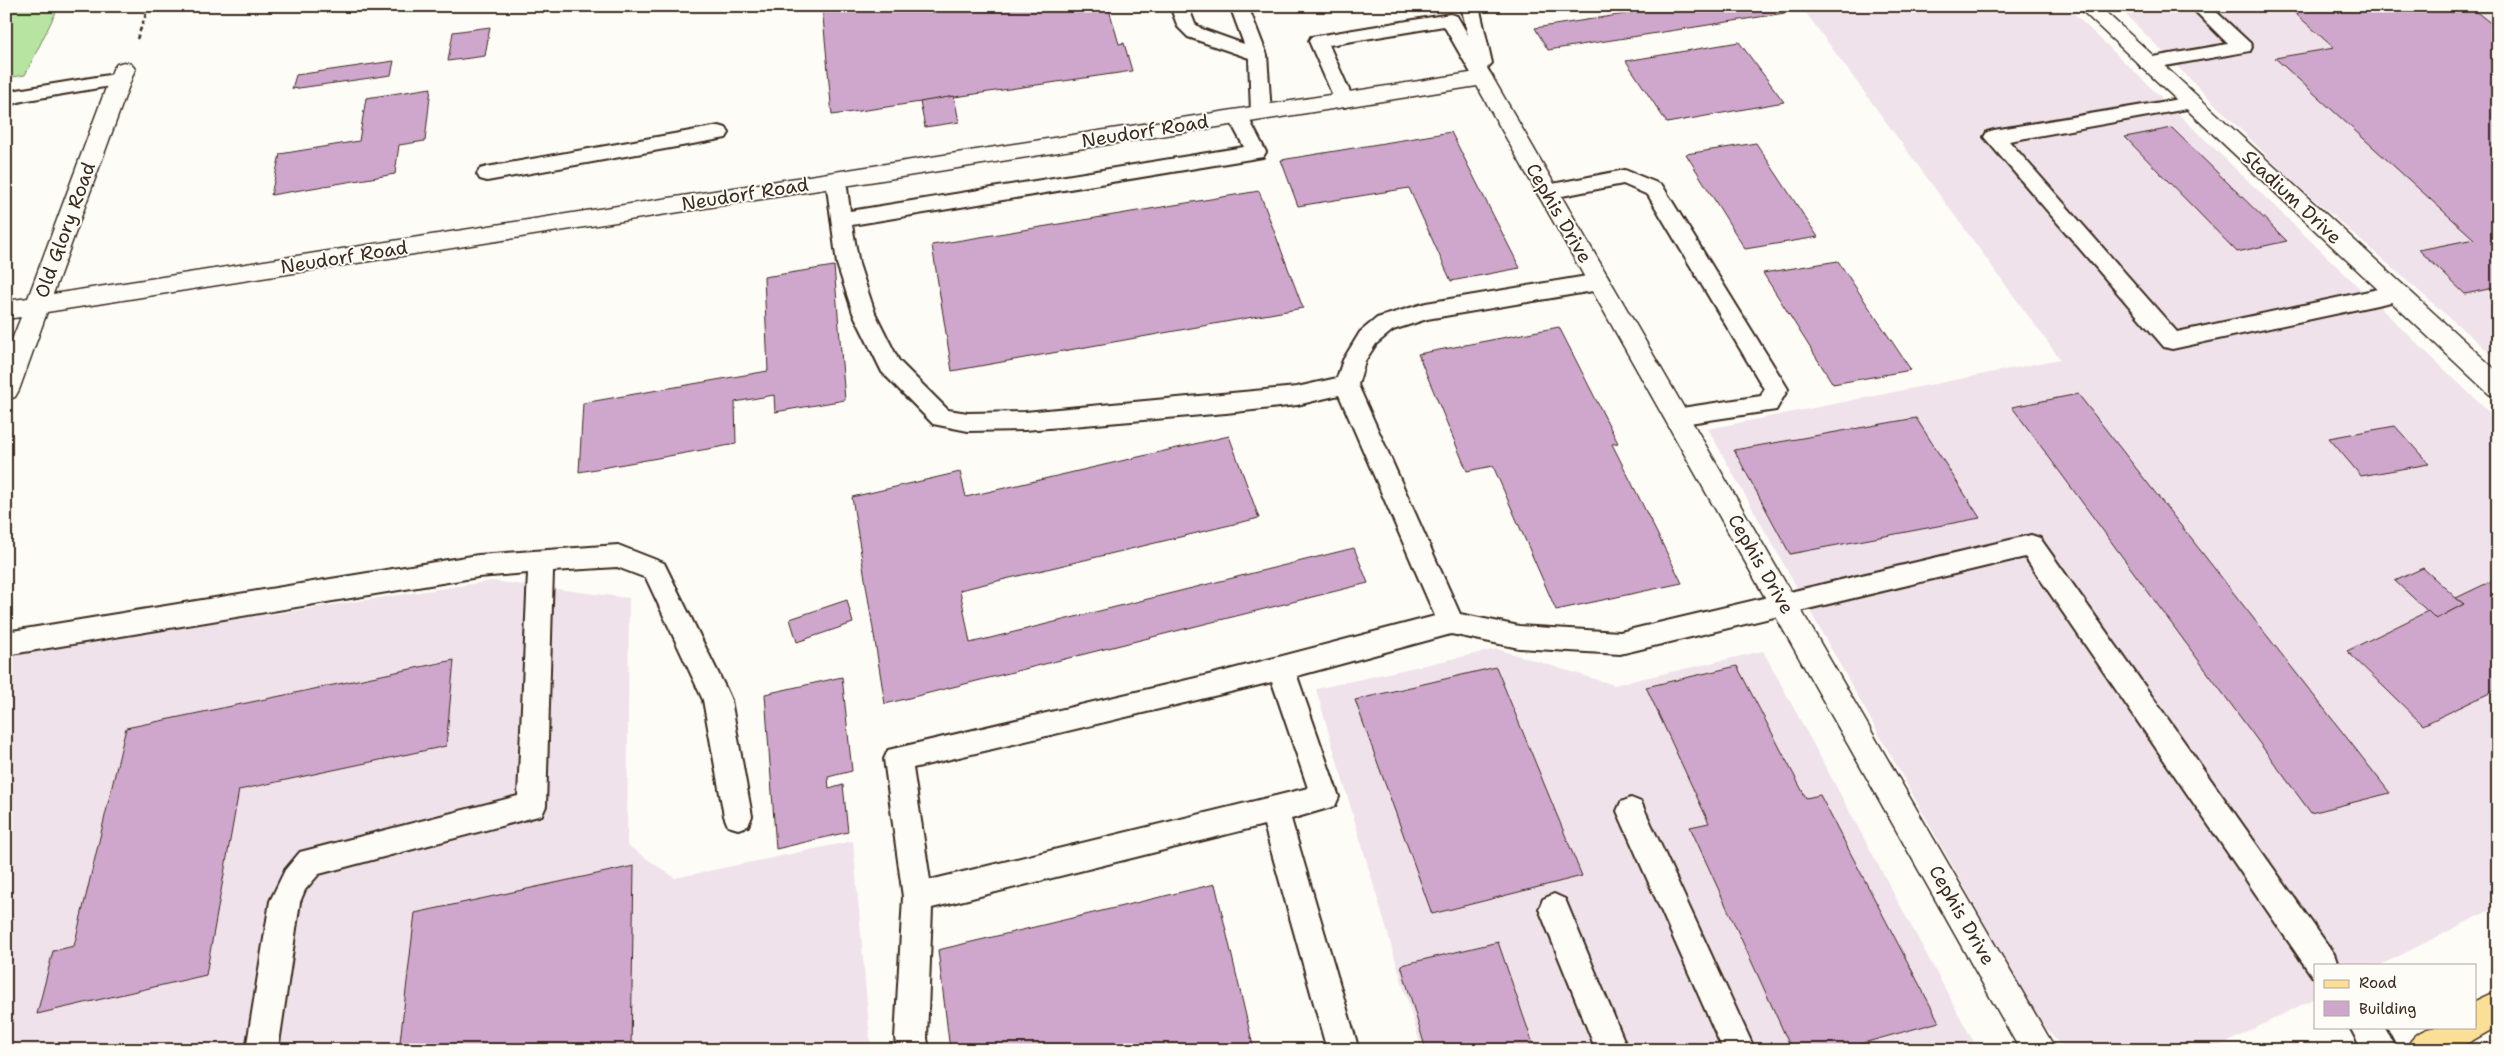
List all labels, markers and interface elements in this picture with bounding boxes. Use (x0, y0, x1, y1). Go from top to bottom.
street label: Neudorf Road (1080, 109, 1210, 153)
street label: Stadium Drive (2237, 144, 2347, 250)
street label: Cephis Drive (1520, 158, 1598, 268)
street label: Old Glory Road (29, 159, 101, 301)
street label: Neudorf Road (680, 172, 810, 216)
street label: Neudorf Road (279, 235, 409, 279)
street label: Cephis Drive (1722, 509, 1800, 619)
street label: Cephis Drive (1923, 860, 2001, 970)
legend (2314, 964, 2476, 1028)
text: Road (2359, 973, 2397, 993)
text: Building (2359, 999, 2416, 1019)

